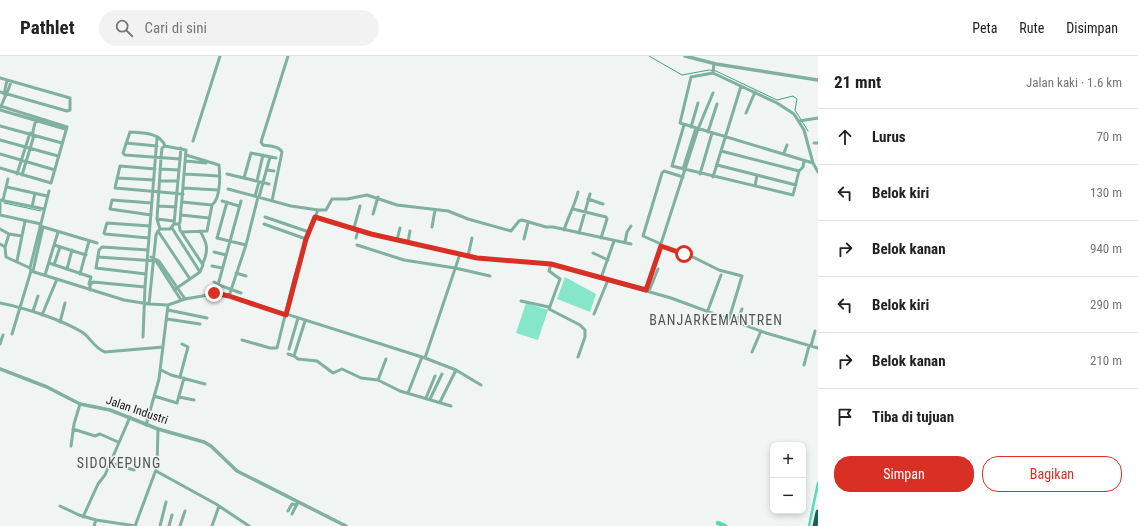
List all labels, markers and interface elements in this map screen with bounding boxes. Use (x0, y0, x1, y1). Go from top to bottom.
search box (99, 10, 379, 46)
text: Pathlet (20, 16, 75, 39)
icon: search (113, 17, 135, 39)
text: Cari di sini (145, 19, 207, 37)
text: Peta (972, 20, 997, 36)
text: Rute (1019, 20, 1044, 36)
text: Disimpan (1066, 20, 1118, 36)
text: 21 mnt (834, 72, 881, 92)
text: Jalan kaki · 1.6 km (1026, 75, 1122, 90)
icon: ahead (834, 126, 856, 148)
text: Lurus (872, 128, 906, 146)
text: 70 m (1096, 129, 1122, 144)
icon: left (834, 182, 856, 204)
text: Belok kiri (872, 184, 929, 202)
text: 130 m (1090, 185, 1122, 200)
icon: right (834, 238, 856, 260)
text: Belok kanan (872, 240, 946, 258)
text: 940 m (1090, 241, 1122, 256)
route start (675, 245, 693, 263)
route end (205, 284, 223, 302)
icon: left (834, 294, 856, 316)
text: Belok kiri (872, 296, 929, 314)
text: 290 m (1090, 297, 1122, 312)
district label: BANJARKEMANTREN (649, 312, 783, 328)
icon: right (834, 350, 856, 372)
text: Belok kanan (872, 352, 946, 370)
text: 210 m (1090, 353, 1122, 368)
street label: Jalan Industri (104, 393, 170, 427)
icon: arrive (834, 406, 856, 428)
text: Tiba di tujuan (872, 408, 954, 426)
map controls (770, 442, 806, 514)
button: + (770, 442, 806, 478)
district label: SIDOKEPUNG (77, 455, 161, 471)
button: Simpan (834, 456, 974, 492)
button: Bagikan (982, 456, 1122, 492)
button: − (770, 478, 806, 514)

